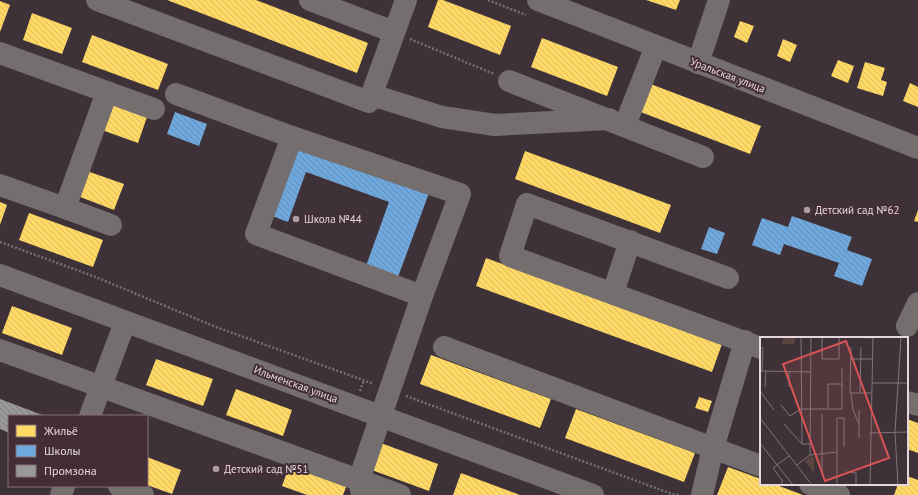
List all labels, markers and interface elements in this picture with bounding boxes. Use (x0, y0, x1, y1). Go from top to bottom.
street label: Уральская улица (688, 54, 768, 96)
place label: Детский сад №62 (815, 203, 900, 217)
marker: Детский сад №62 (802, 205, 812, 215)
place label: Школа №44 (304, 212, 362, 226)
marker: Школа №44 (291, 214, 301, 224)
inset map (760, 337, 908, 485)
street label: Ильменская улица (252, 362, 340, 406)
legend (8, 415, 148, 487)
text: Жильё (43, 423, 78, 438)
text: Школы (44, 443, 80, 458)
place label: Детский сад №51 (224, 462, 309, 476)
text: Промзона (44, 463, 97, 478)
marker: Детский сад №51 (211, 464, 221, 474)

